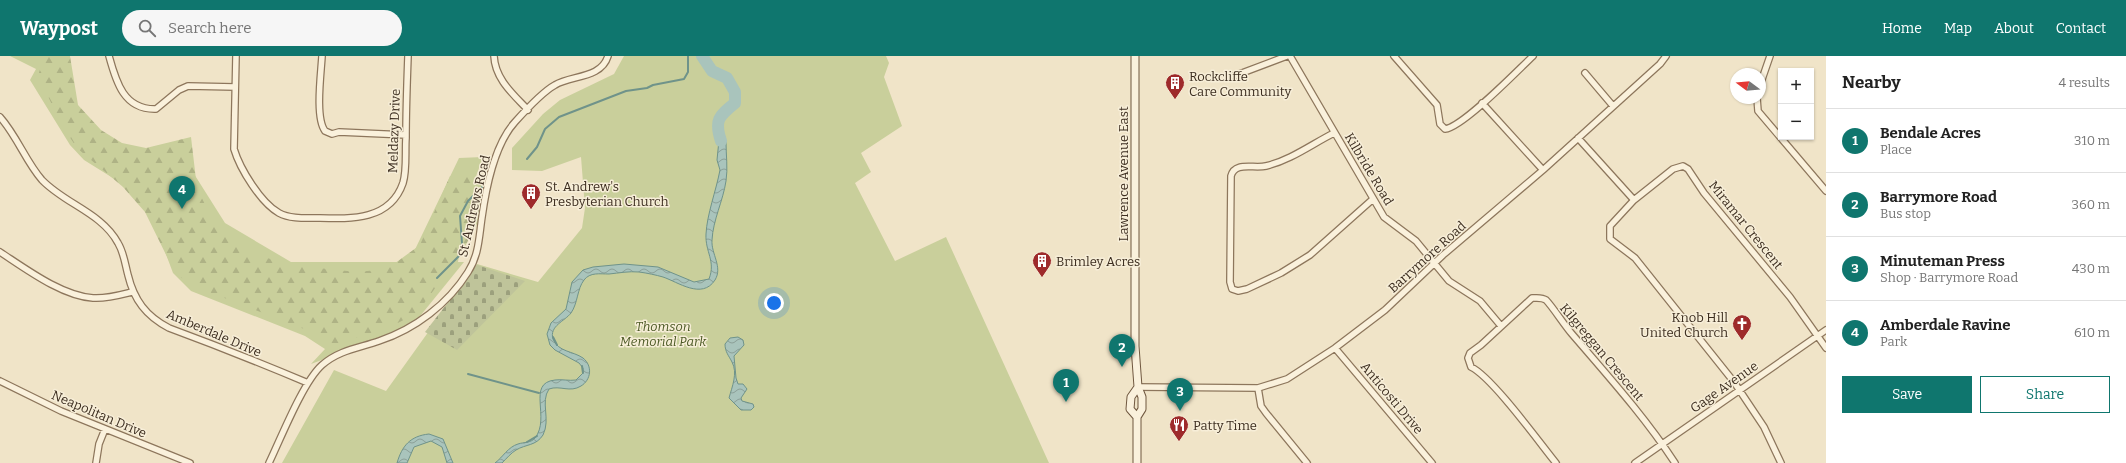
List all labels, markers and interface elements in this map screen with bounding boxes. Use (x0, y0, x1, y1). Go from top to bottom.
search box (122, 10, 402, 46)
text: Waypost (20, 17, 98, 40)
icon: search (136, 17, 158, 39)
text: Search here (168, 19, 251, 37)
text: Home (1882, 20, 1922, 37)
text: Map (1944, 20, 1972, 37)
text: About (1994, 20, 2034, 37)
text: Contact (2056, 20, 2106, 37)
north arrow (1730, 68, 1766, 104)
map controls (1778, 68, 1814, 140)
button: + (1778, 68, 1814, 104)
place label: Rockcliffe Care Community (1189, 69, 1291, 99)
building icon: Rockcliffe Care Community (1164, 72, 1186, 100)
text: Nearby (1842, 72, 1901, 93)
text: 4 results (2058, 75, 2110, 90)
street label: Meldazy Drive (385, 89, 403, 173)
button: − (1778, 104, 1814, 140)
street label: Lawrence Avenue East (1116, 106, 1131, 242)
text: Bendale Acres (1880, 124, 1981, 142)
street label: Kilbride Road (1342, 130, 1397, 208)
text: 1 (1852, 133, 1858, 148)
text: 310 m (2074, 133, 2110, 148)
text: Place (1880, 142, 1912, 157)
street label: St. Andrews Road (455, 153, 493, 259)
pin: 4 (169, 176, 195, 209)
street label: Miramar Crescent (1706, 178, 1786, 272)
place label: St. Andrew's Presbyterian Church (545, 179, 669, 209)
building icon: St. Andrew's Presbyterian Church (520, 182, 542, 210)
text: Barrymore Road (1880, 188, 1997, 206)
text: 2 (1851, 197, 1859, 212)
text: 360 m (2072, 197, 2110, 212)
text: Bus stop (1880, 206, 1931, 221)
street label: Barrymore Road (1385, 218, 1469, 296)
building icon: Brimley Acres (1031, 250, 1053, 278)
text: Minuteman Press (1880, 252, 2005, 270)
place label: Brimley Acres (1056, 254, 1140, 269)
text: 3 (1851, 261, 1859, 276)
text: 430 m (2072, 261, 2110, 276)
text: Shop · Barrymore Road (1880, 270, 2018, 285)
your location (764, 293, 784, 313)
street label: Kilgreggan Crescent (1557, 300, 1647, 404)
street label: Amberdale Drive (164, 306, 264, 360)
place label: Knob Hill United Church (1640, 310, 1728, 340)
church icon: Knob Hill United Church (1731, 313, 1753, 341)
text: Amberdale Ravine (1880, 316, 2010, 334)
park label: Thomson Memorial Park (620, 319, 707, 349)
text: 4 (1851, 325, 1859, 340)
text: 610 m (2074, 325, 2110, 340)
pin: 2 (1109, 334, 1135, 367)
text: Park (1880, 334, 1907, 349)
street label: Gage Avenue (1687, 358, 1761, 416)
street label: Anticosti Drive (1358, 359, 1426, 437)
pin: 1 (1053, 369, 1079, 402)
button: Save (1842, 376, 1972, 413)
button: Share (1980, 376, 2110, 413)
pin: 3 (1167, 378, 1193, 411)
street label: Neapolitan Drive (49, 387, 149, 441)
restaurant icon: Patty Time (1168, 414, 1190, 442)
place label: Patty Time (1193, 418, 1257, 433)

